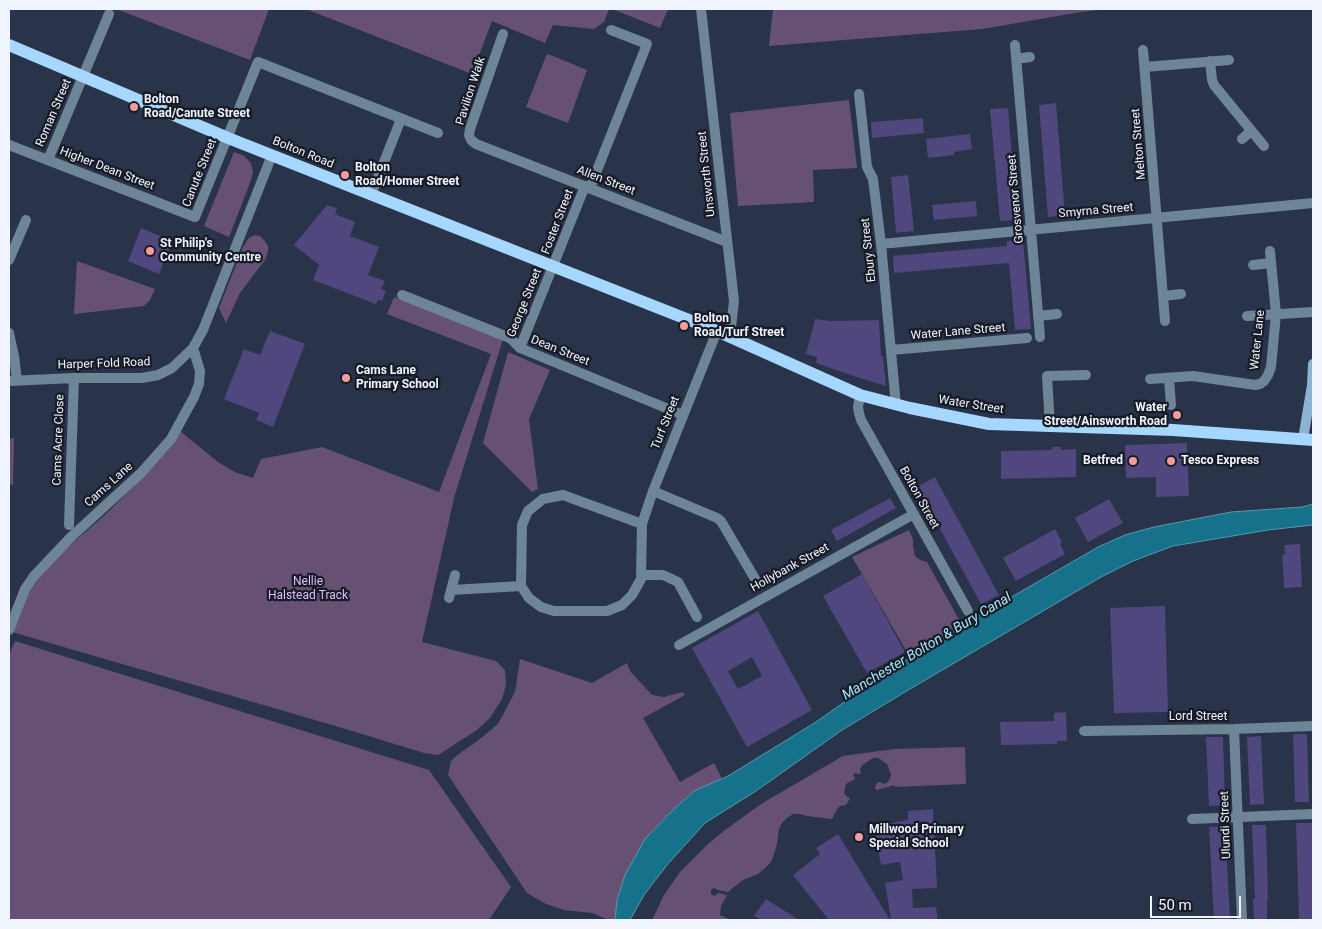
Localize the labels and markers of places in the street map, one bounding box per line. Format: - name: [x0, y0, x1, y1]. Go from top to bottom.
- place label: Bolton Road/Canute Street: [144, 93, 250, 121]
- marker: Bolton Road/Canute Street: [128, 101, 140, 113]
- place label: Bolton Road/Homer Street: [355, 161, 459, 189]
- marker: Bolton Road/Homer Street: [339, 169, 351, 181]
- place label: St Philip's Community Centre: [160, 237, 261, 265]
- marker: St Philip's Community Centre: [144, 245, 156, 257]
- place label: Bolton Road/Turf Street: [694, 312, 784, 340]
- marker: Bolton Road/Turf Street: [678, 320, 690, 332]
- place label: Cams Lane Primary School: [356, 364, 439, 392]
- marker: Cams Lane Primary School: [340, 372, 352, 384]
- place label: Water Street/Ainsworth Road: [1044, 401, 1167, 429]
- marker: Water Street/Ainsworth Road: [1171, 409, 1183, 421]
- place label: Betfred: [1083, 454, 1123, 468]
- place label: Tesco Express: [1181, 454, 1259, 468]
- marker: Betfred: [1127, 455, 1139, 467]
- marker: Tesco Express: [1165, 455, 1177, 467]
- place label: Millwood Primary Special School: [869, 823, 964, 851]
- marker: Millwood Primary Special School: [853, 831, 865, 843]

